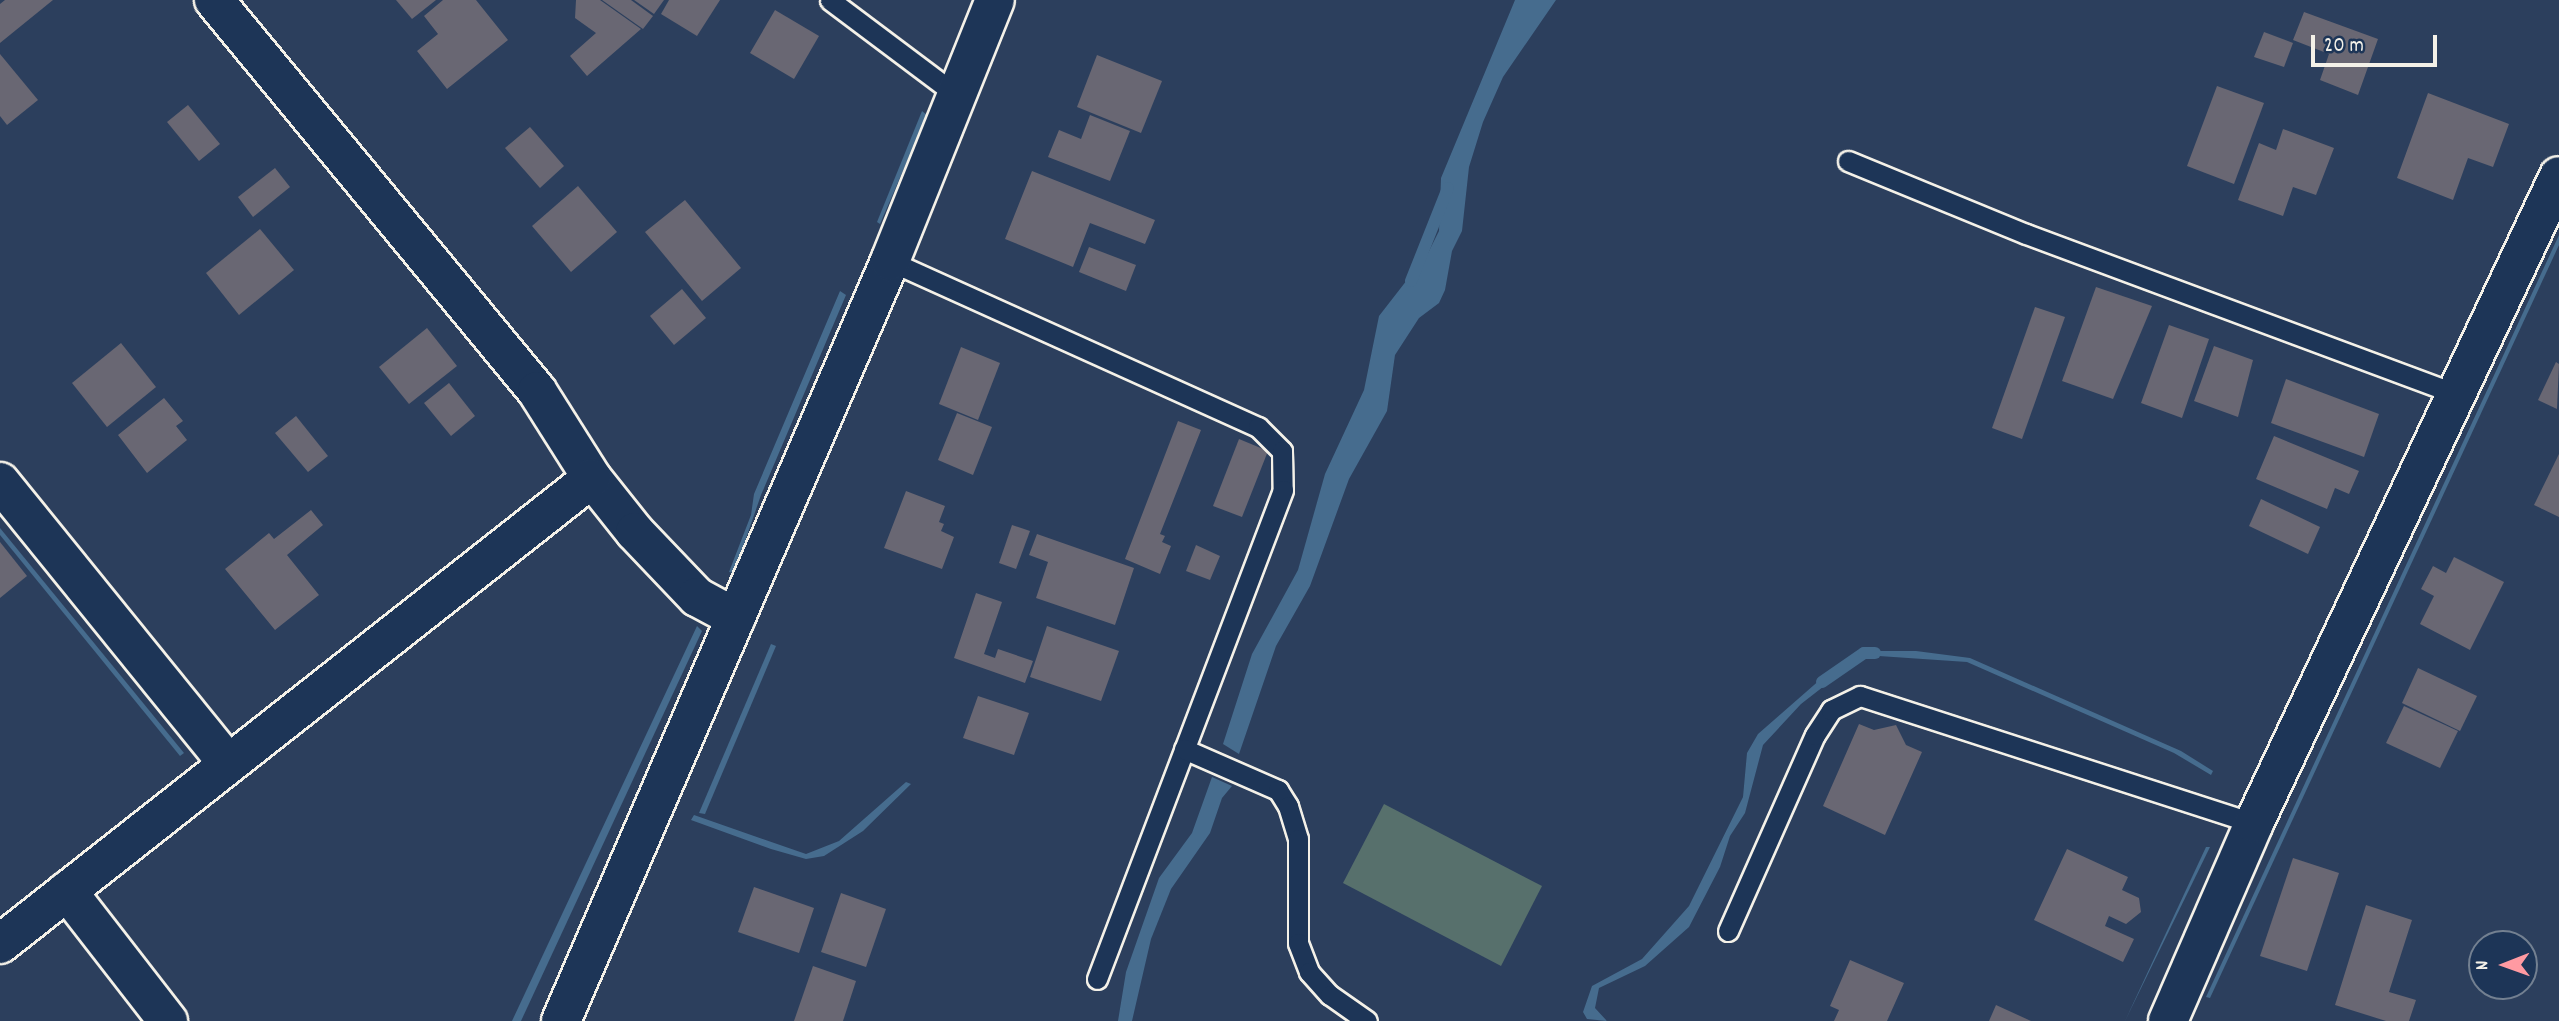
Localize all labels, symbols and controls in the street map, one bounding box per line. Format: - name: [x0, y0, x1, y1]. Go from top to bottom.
- scale bar: [2314, 21, 2440, 65]
- text: 20 m: [2324, 32, 2364, 62]
- north arrow: [2468, 930, 2538, 1000]
- text: N: [2470, 960, 2497, 970]

